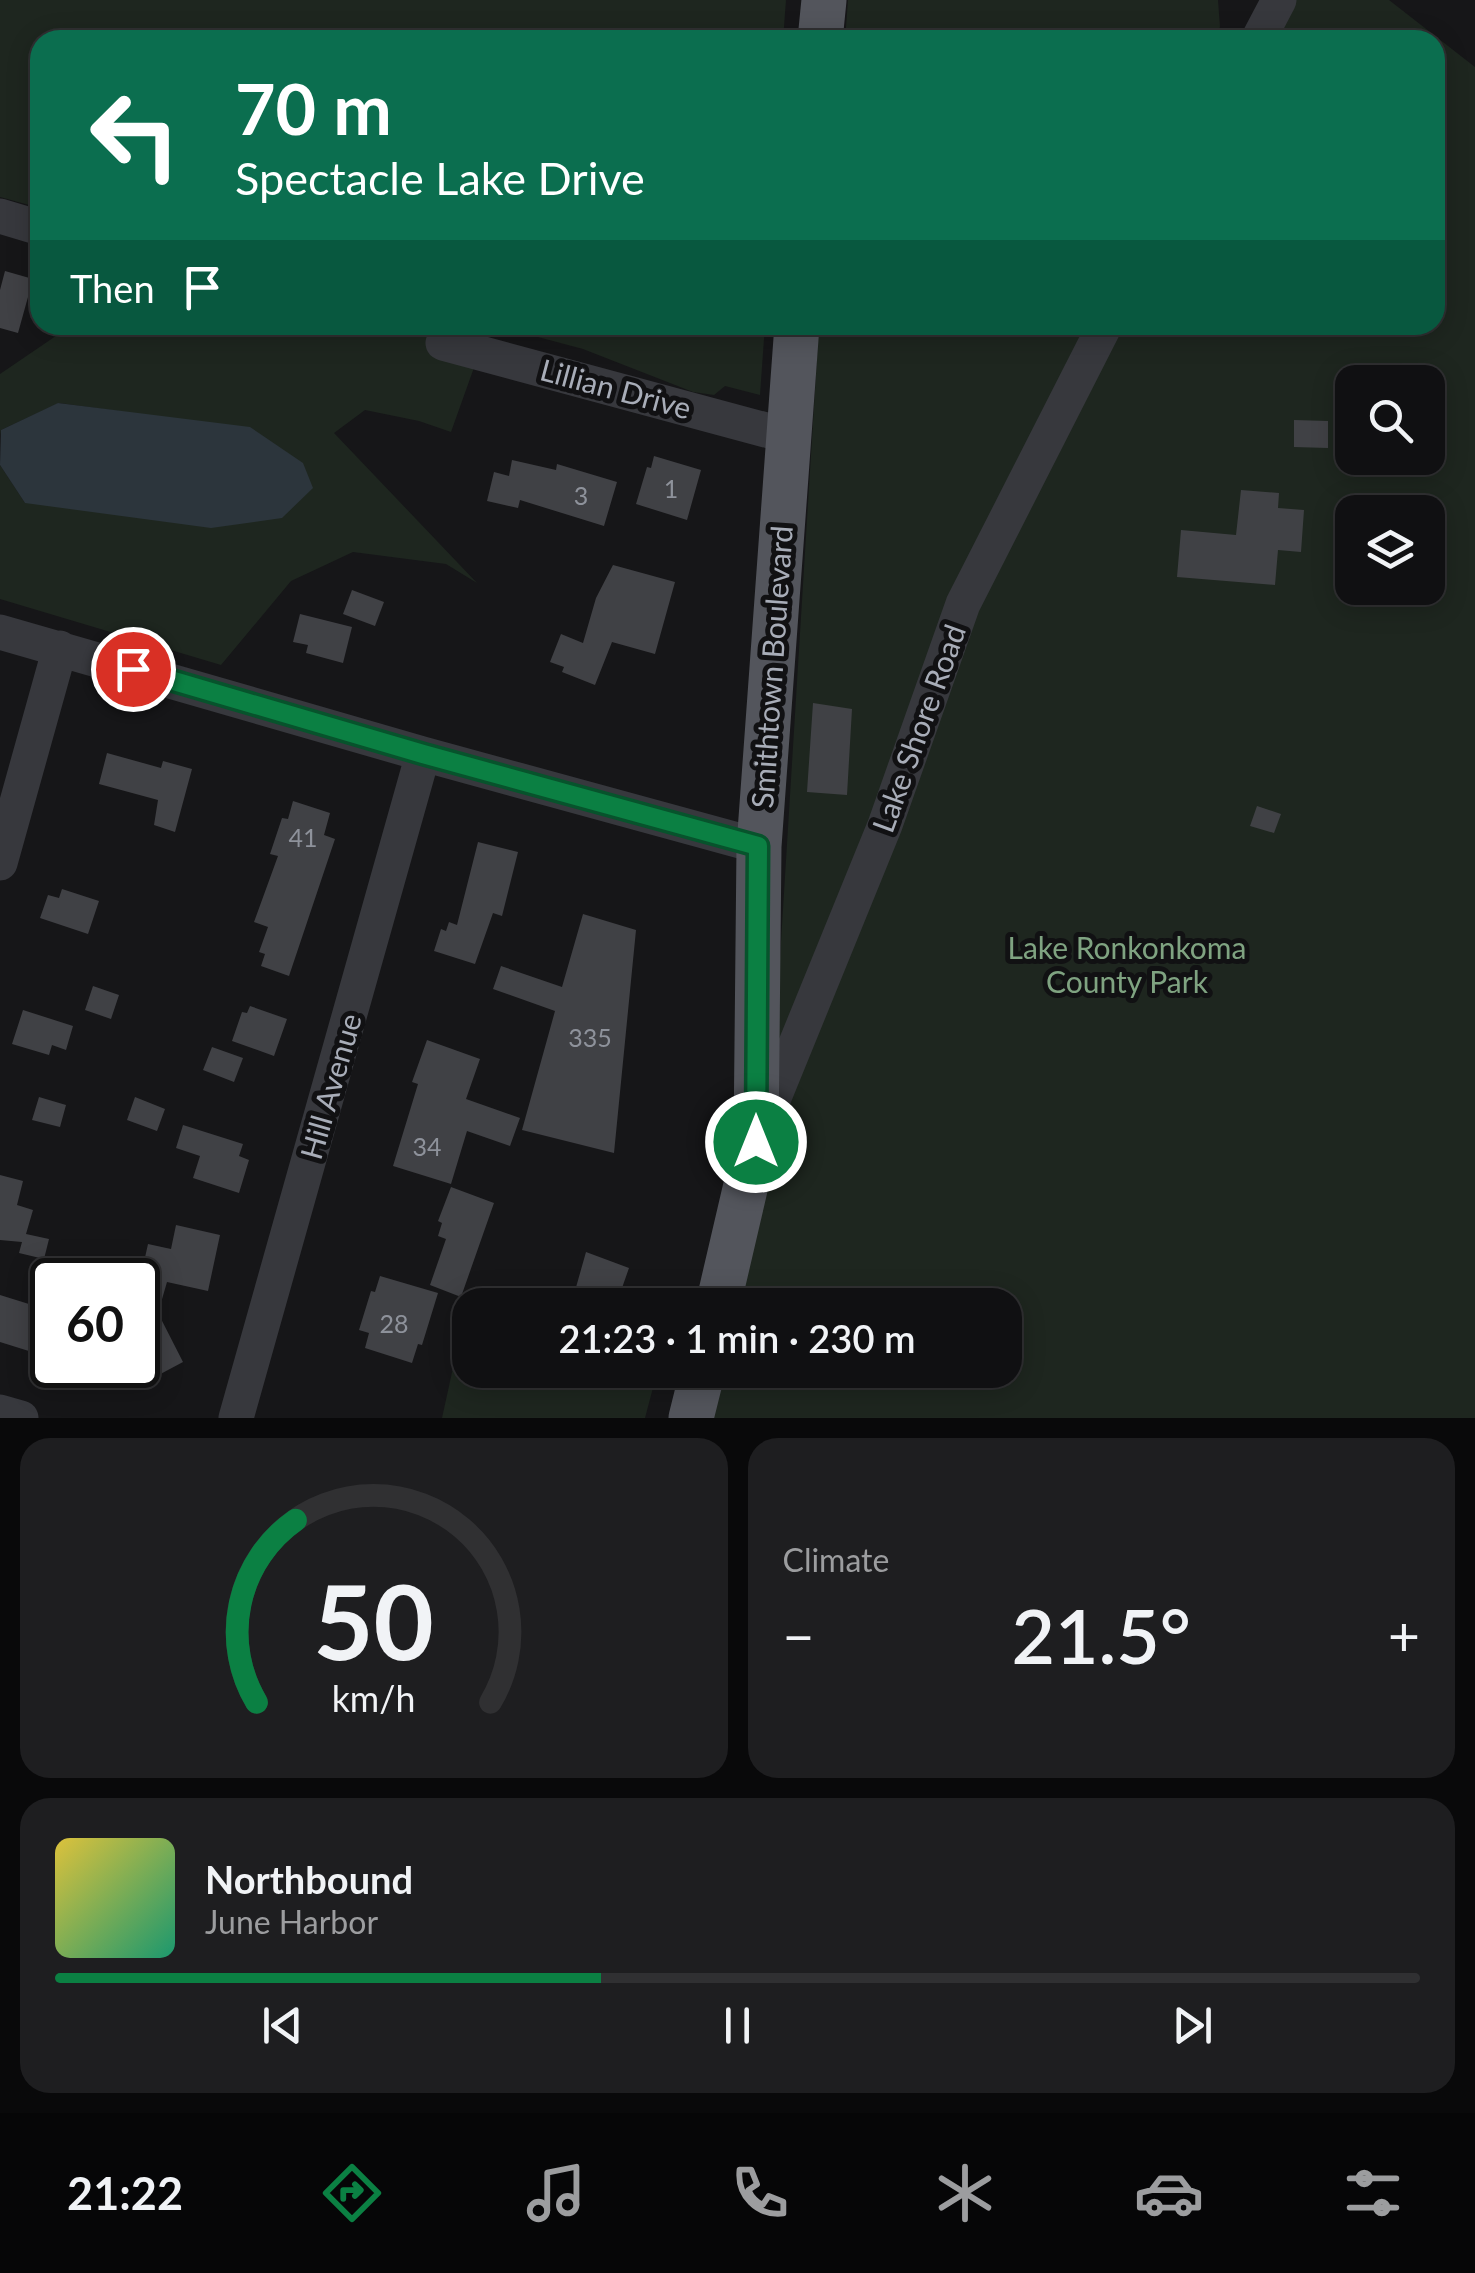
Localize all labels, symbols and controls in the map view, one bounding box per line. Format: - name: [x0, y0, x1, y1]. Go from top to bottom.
- text: 70 m: [235, 66, 392, 150]
- icon: left: [70, 70, 200, 200]
- text: Spectacle Lake Drive: [235, 151, 645, 205]
- icon: arrive: [175, 260, 230, 315]
- text: Then: [70, 265, 155, 311]
- street label: Lillian Drive: [537, 351, 695, 425]
- map controls: [1335, 365, 1445, 605]
- button: search: [1335, 365, 1445, 475]
- house number: 1: [664, 473, 678, 503]
- house number: 3: [574, 480, 588, 510]
- button: layers: [1335, 495, 1445, 605]
- street label: Smithtown Boulevard: [743, 524, 799, 810]
- street label: Lake Shore Road: [864, 619, 972, 837]
- pin: [91, 627, 176, 712]
- icon: arrive: [106, 642, 161, 697]
- house number: 41: [288, 822, 318, 852]
- park label: Lake Ronkonkoma County Park: [1008, 929, 1246, 999]
- street label: Hill Avenue: [292, 1009, 368, 1163]
- house number: 335: [568, 1022, 612, 1052]
- position arrow: [704, 1090, 808, 1194]
- house number: 34: [412, 1131, 442, 1161]
- speed limit sign: 60: [30, 1258, 160, 1388]
- house number: 28: [379, 1308, 409, 1338]
- text: 21:23 · 1 min · 230 m: [559, 1315, 915, 1361]
- text: Climate: [783, 1540, 889, 1579]
- text: 50: [313, 1557, 434, 1682]
- text: 21.5°: [1012, 1590, 1191, 1680]
- text: −: [783, 1602, 814, 1668]
- text: +: [1388, 1602, 1420, 1668]
- text: km/h: [332, 1677, 416, 1720]
- text: Northbound: [205, 1856, 413, 1902]
- text: June Harbor: [205, 1902, 378, 1941]
- icon: previous: [255, 1998, 310, 2053]
- icon: pause: [710, 1998, 765, 2053]
- icon: next: [1165, 1998, 1220, 2053]
- icon: directions: [317, 2158, 387, 2228]
- icon: music: [521, 2158, 591, 2228]
- icon: phone: [725, 2158, 795, 2228]
- icon: climate: [930, 2158, 1000, 2228]
- icon: car: [1134, 2158, 1204, 2228]
- icon: filters: [1338, 2158, 1408, 2228]
- text: 21:22: [67, 2166, 183, 2220]

